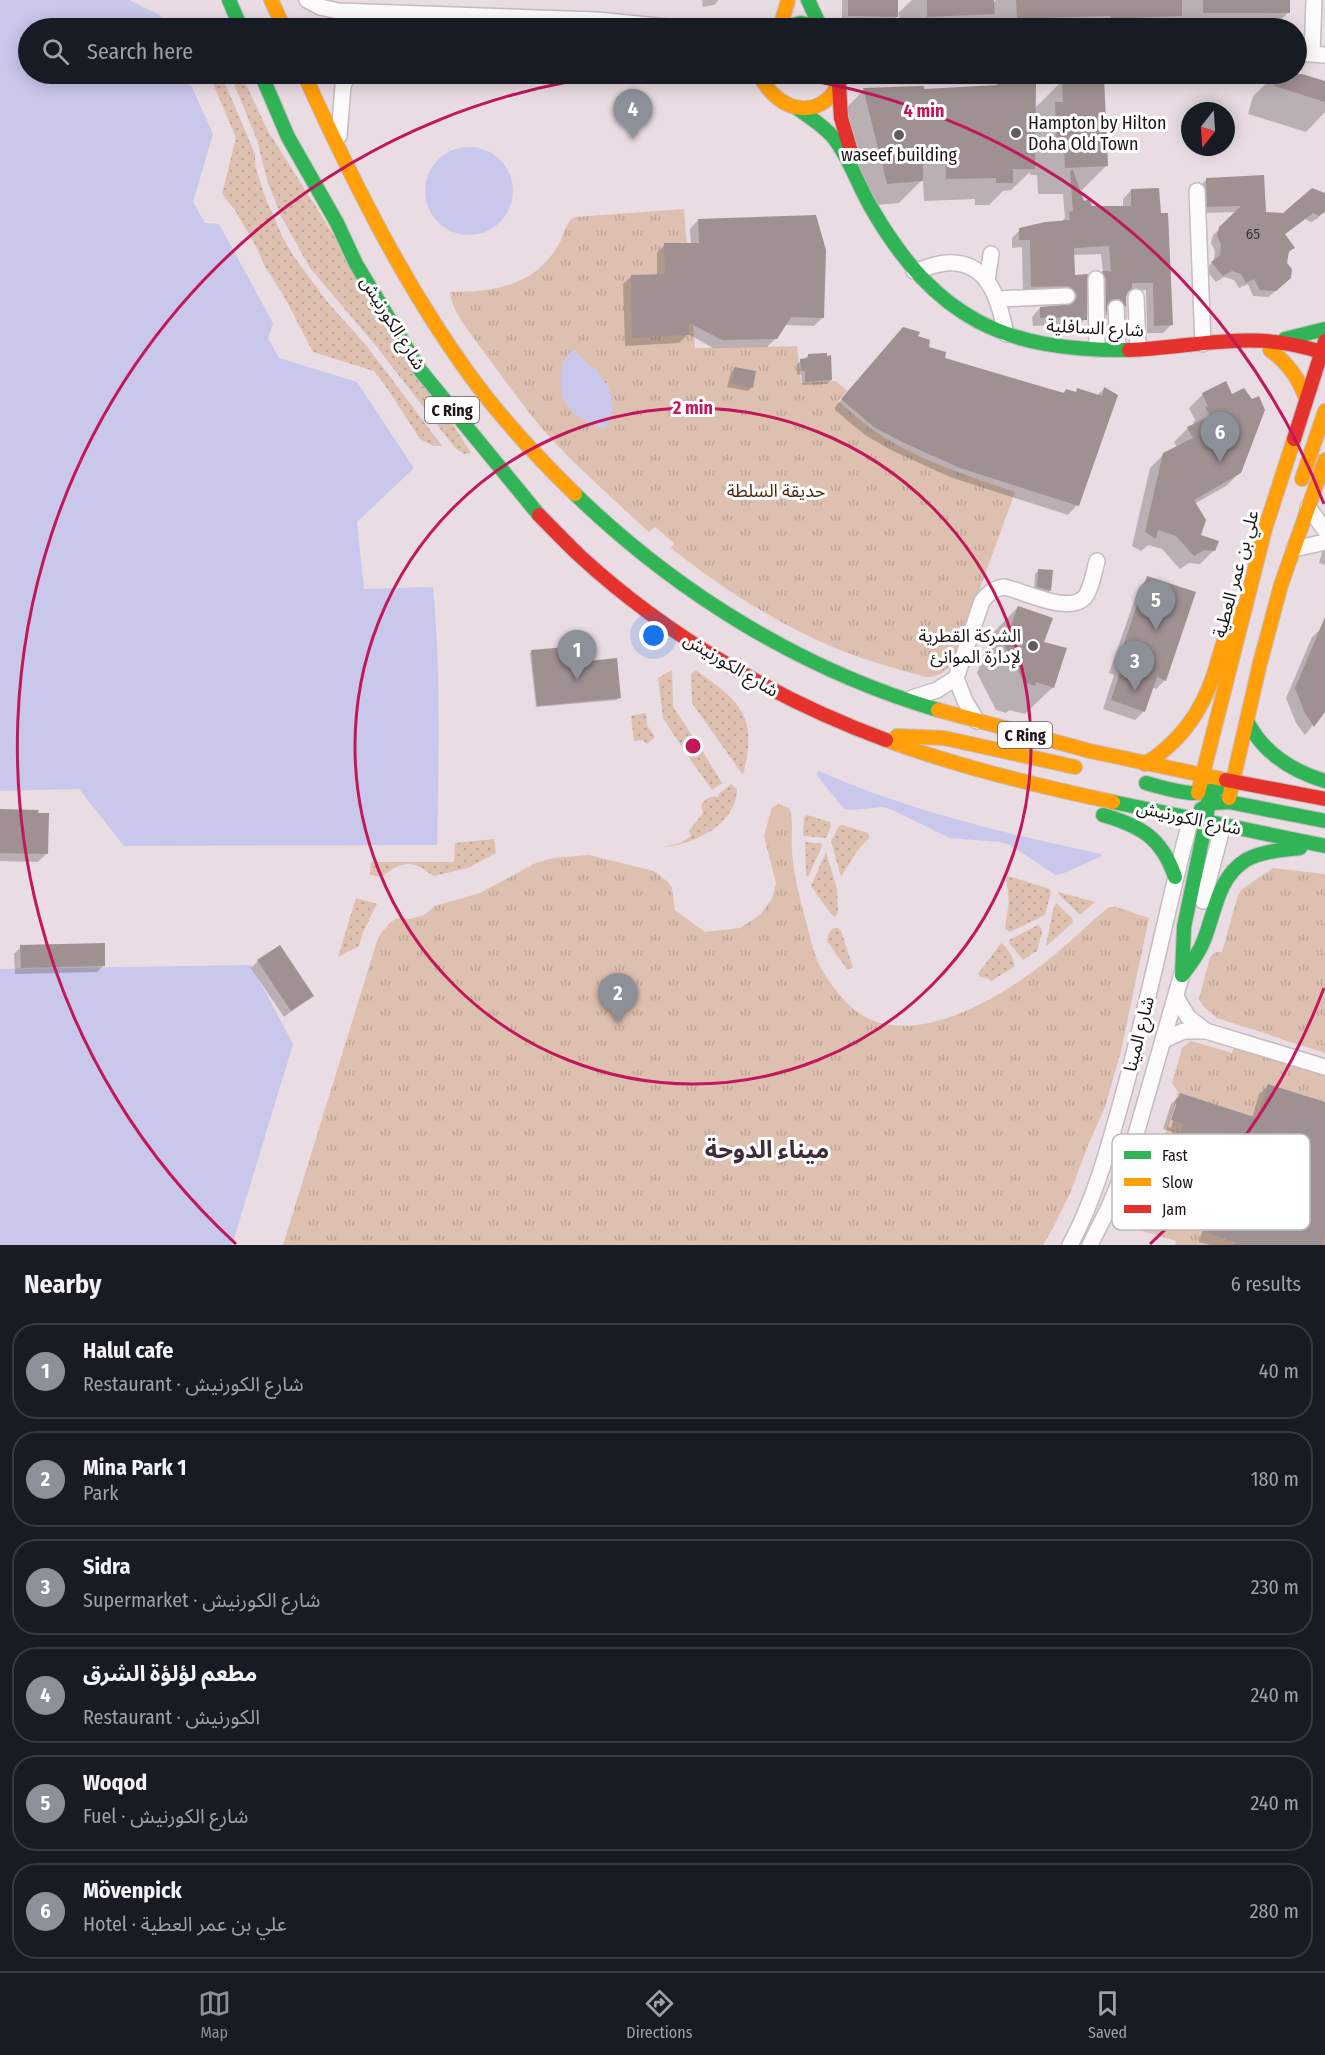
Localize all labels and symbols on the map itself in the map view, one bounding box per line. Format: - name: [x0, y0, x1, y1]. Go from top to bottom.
- pin: 4: [614, 90, 652, 139]
- text: 4 min: [904, 100, 944, 122]
- north arrow: [1181, 102, 1235, 156]
- place label: Hampton by Hilton Doha Old Town: [1028, 112, 1166, 155]
- marker: Hampton by Hilton Doha Old Town: [1009, 126, 1023, 140]
- marker: waseef building: [892, 128, 906, 142]
- place label: waseef building: [841, 144, 957, 166]
- house number: 65: [1246, 225, 1260, 243]
- street label: شارع الكورنيش: [353, 272, 431, 376]
- street label: شارع السافلية: [1045, 314, 1144, 345]
- road number: C Ring: [425, 397, 479, 423]
- text: 2 min: [672, 397, 713, 419]
- pin: 6: [1200, 412, 1240, 462]
- park label: حديقة السلطة: [727, 480, 825, 502]
- street label: علي بن عمر العطية: [1208, 508, 1266, 641]
- pin: 5: [1136, 580, 1176, 630]
- your location: [639, 621, 668, 650]
- place label: الشركة القطرية لإدارة الموانئ: [919, 625, 1021, 669]
- street label: شارع الكورنيش: [678, 628, 782, 704]
- pin: 1: [558, 630, 596, 680]
- marker: الشركة القطرية لإدارة الموانئ: [1026, 639, 1040, 653]
- pin: 3: [1116, 642, 1154, 691]
- road number: C Ring: [998, 722, 1052, 748]
- centre of rings: [683, 736, 703, 756]
- street label: شارع الكورنيش: [1134, 796, 1243, 843]
- pin: 2: [598, 974, 638, 1023]
- street label: شارع المينا: [1119, 994, 1162, 1075]
- legend: [1112, 1134, 1310, 1230]
- district label: ميناء الدوحة: [705, 1136, 829, 1164]
- text: Fast: [1162, 1146, 1189, 1165]
- text: Slow: [1162, 1173, 1193, 1192]
- text: Jam: [1162, 1200, 1187, 1219]

